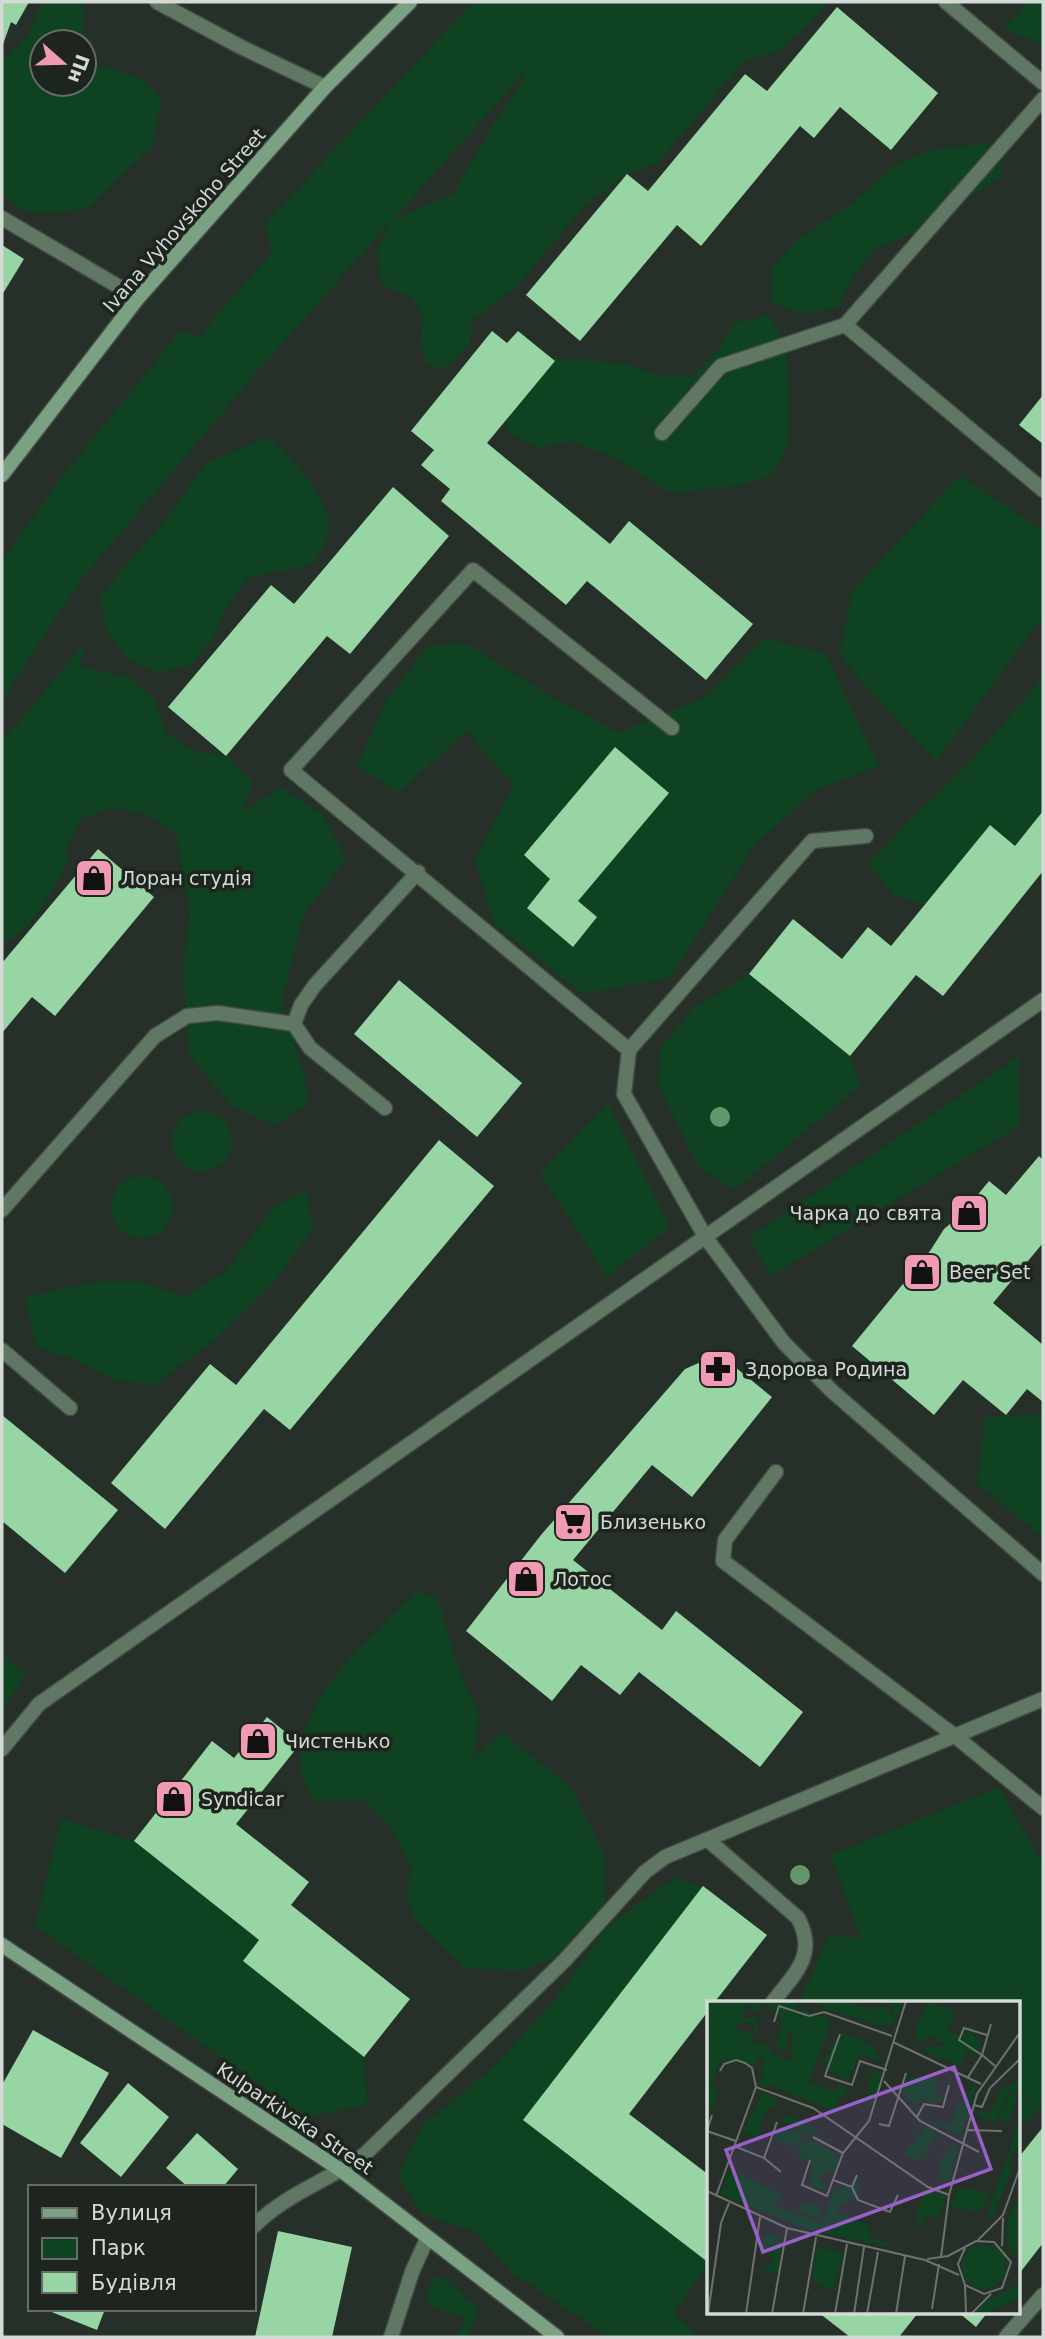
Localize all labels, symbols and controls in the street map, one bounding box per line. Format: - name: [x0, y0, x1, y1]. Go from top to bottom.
- north arrow: [28, 28, 98, 98]
- text: Пн: [64, 51, 94, 86]
- street label: Ivana Vyhovskoho Street: [98, 124, 270, 316]
- shop icon: Лоран студія: [73, 857, 115, 899]
- place label: Лоран студія: [121, 867, 252, 889]
- shop icon: Чарка до свята: [948, 1192, 990, 1234]
- place label: Чарка до свята: [790, 1202, 942, 1224]
- shop icon: Beer Set: [901, 1251, 943, 1293]
- place label: Beer Set: [949, 1261, 1030, 1283]
- pharmacy icon: Здорова Родина: [697, 1348, 739, 1390]
- place label: Здорова Родина: [745, 1358, 907, 1380]
- supermarket icon: Близенько: [552, 1501, 594, 1543]
- place label: Близенько: [600, 1511, 706, 1533]
- shop icon: Лотос: [505, 1558, 547, 1600]
- place label: Лотос: [553, 1568, 612, 1590]
- shop icon: Чистенько: [237, 1720, 279, 1762]
- place label: Чистенько: [285, 1730, 390, 1752]
- shop icon: Syndicar: [153, 1778, 195, 1820]
- place label: Syndicar: [201, 1788, 284, 1810]
- inset map: [707, 2001, 1020, 2314]
- street label: Kulparkivska Street: [213, 2057, 377, 2179]
- legend: [28, 2185, 256, 2311]
- text: Вулиця: [91, 2201, 172, 2225]
- text: Парк: [91, 2236, 146, 2260]
- text: Будівля: [91, 2271, 177, 2295]

